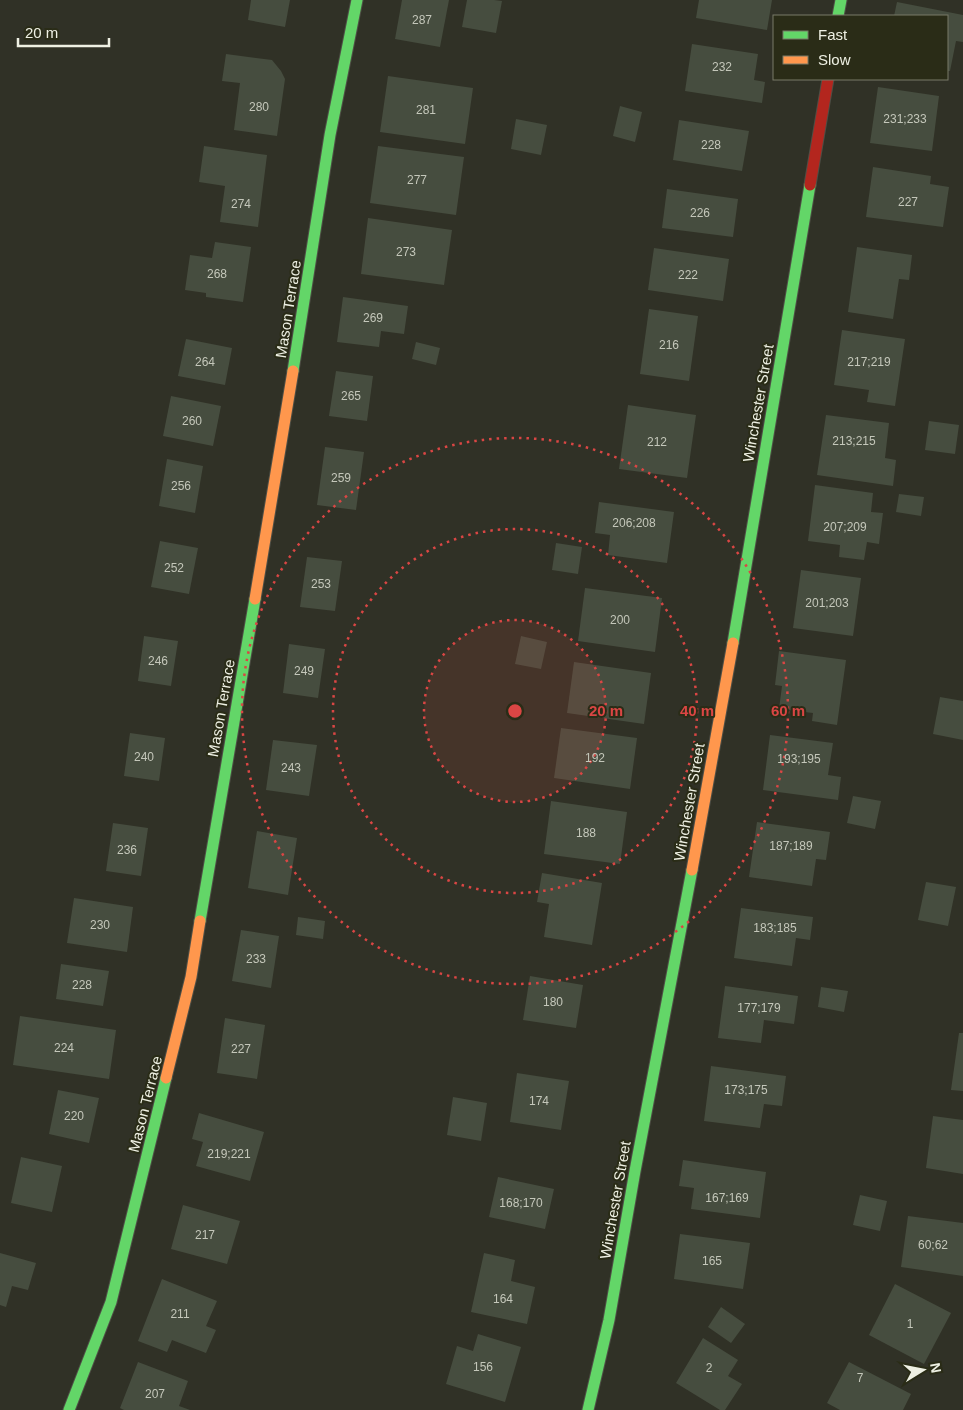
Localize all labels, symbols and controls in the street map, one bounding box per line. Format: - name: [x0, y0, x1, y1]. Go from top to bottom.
- house number: 287: [412, 13, 432, 27]
- scale bar: [18, 15, 109, 47]
- legend: [773, 15, 948, 80]
- text: 20 m: [25, 24, 58, 41]
- text: Fast: [818, 26, 848, 43]
- text: Slow: [818, 51, 851, 68]
- house number: 232: [712, 60, 732, 74]
- house number: 280: [249, 100, 269, 114]
- house number: 281: [416, 103, 436, 117]
- house number: 231;233: [883, 112, 927, 126]
- house number: 228: [701, 138, 721, 152]
- house number: 277: [407, 173, 427, 187]
- house number: 227: [898, 195, 918, 209]
- house number: 274: [231, 197, 251, 211]
- house number: 226: [690, 206, 710, 220]
- house number: 273: [396, 245, 416, 259]
- street label: Mason Terrace: [272, 259, 304, 359]
- house number: 268: [207, 267, 227, 281]
- house number: 222: [678, 268, 698, 282]
- house number: 269: [363, 311, 383, 325]
- house number: 216: [659, 338, 679, 352]
- street label: Winchester Street: [739, 342, 777, 463]
- house number: 264: [195, 355, 215, 369]
- house number: 217;219: [847, 355, 891, 369]
- house number: 265: [341, 389, 361, 403]
- house number: 260: [182, 414, 202, 428]
- house number: 213;215: [832, 434, 876, 448]
- house number: 212: [647, 435, 667, 449]
- house number: 259: [331, 471, 351, 485]
- house number: 256: [171, 479, 191, 493]
- house number: 206;208: [612, 516, 656, 530]
- house number: 207;209: [823, 520, 867, 534]
- house number: 252: [164, 561, 184, 575]
- house number: 253: [311, 577, 331, 591]
- house number: 201;203: [805, 596, 849, 610]
- house number: 200: [610, 613, 630, 627]
- house number: 246: [148, 654, 168, 668]
- street label: Mason Terrace: [204, 658, 238, 758]
- house number: 249: [294, 664, 314, 678]
- centre of rings: [506, 702, 524, 720]
- text: 20 m: [589, 702, 623, 719]
- text: 40 m: [680, 702, 714, 719]
- text: 60 m: [771, 702, 805, 719]
- street label: Winchester Street: [670, 741, 708, 862]
- house number: 240: [134, 750, 154, 764]
- house number: 192: [585, 751, 605, 765]
- house number: 193;195: [777, 752, 821, 766]
- house number: 243: [281, 761, 301, 775]
- house number: 188: [576, 826, 596, 840]
- house number: 187;189: [769, 839, 813, 853]
- house number: 236: [117, 843, 137, 857]
- house number: 230: [90, 918, 110, 932]
- house number: 183;185: [753, 921, 797, 935]
- house number: 233: [246, 952, 266, 966]
- house number: 228: [72, 978, 92, 992]
- house number: 180: [543, 995, 563, 1009]
- house number: 177;179: [737, 1001, 781, 1015]
- house number: 224: [54, 1041, 74, 1055]
- house number: 227: [231, 1042, 251, 1056]
- street label: Mason Terrace: [125, 1054, 165, 1154]
- house number: 173;175: [724, 1083, 768, 1097]
- house number: 174: [529, 1094, 549, 1108]
- house number: 220: [64, 1109, 84, 1123]
- street label: Winchester Street: [596, 1139, 634, 1260]
- house number: 219;221: [207, 1147, 251, 1161]
- house number: 167;169: [705, 1191, 749, 1205]
- house number: 168;170: [499, 1196, 543, 1210]
- house number: 217: [195, 1228, 215, 1242]
- house number: 60;62: [918, 1238, 948, 1252]
- house number: 165: [702, 1254, 722, 1268]
- house number: 164: [493, 1292, 513, 1306]
- house number: 211: [170, 1307, 190, 1321]
- house number: 1: [907, 1317, 914, 1331]
- north arrow: [898, 1345, 948, 1395]
- house number: 156: [473, 1360, 493, 1374]
- house number: 2: [706, 1361, 713, 1375]
- text: N: [927, 1361, 945, 1374]
- house number: 7: [857, 1371, 864, 1385]
- house number: 207: [145, 1387, 165, 1401]

